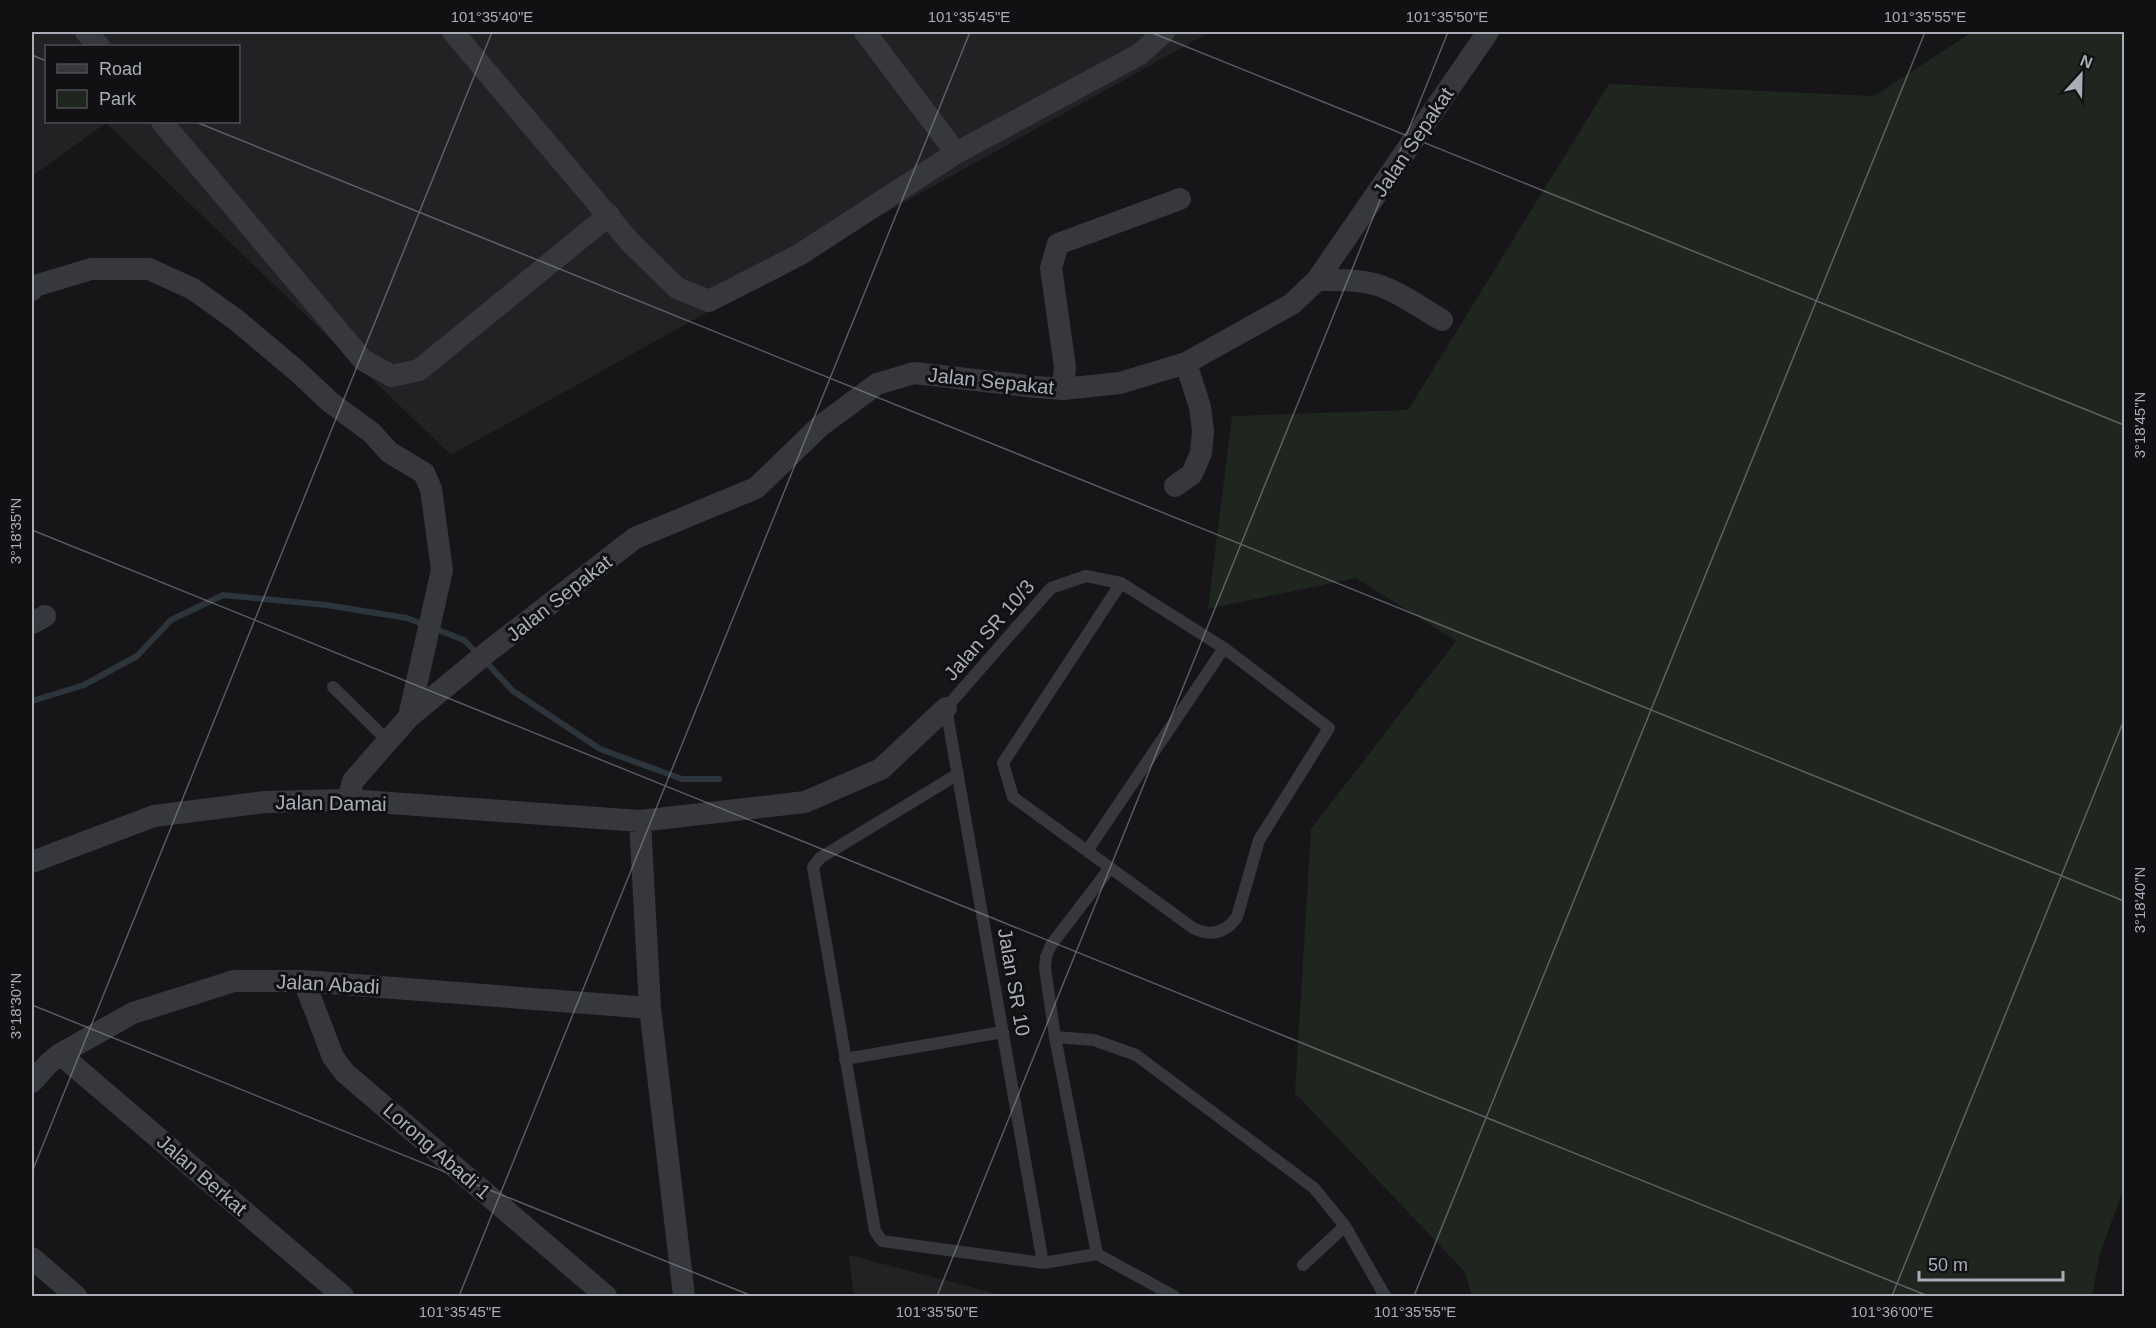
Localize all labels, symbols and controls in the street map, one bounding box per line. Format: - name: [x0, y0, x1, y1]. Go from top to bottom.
- text: 101°35'40"E: [451, 8, 533, 25]
- text: 101°35'45"E: [928, 8, 1010, 25]
- text: 101°35'50"E: [1406, 8, 1488, 25]
- text: 101°35'55"E: [1884, 8, 1966, 25]
- legend: [45, 45, 240, 123]
- north arrow: [2051, 45, 2111, 105]
- text: N: [2078, 52, 2095, 72]
- text: Road: [99, 59, 142, 79]
- street label: Jalan Sepakat: [1368, 83, 1458, 201]
- text: Park: [99, 89, 137, 109]
- street label: Jalan Sepakat: [927, 363, 1056, 399]
- text: 3°18'45"N: [2131, 392, 2148, 458]
- text: 3°18'35"N: [7, 498, 24, 564]
- street label: Jalan Sepakat: [502, 550, 616, 646]
- street label: Jalan SR 10/3: [939, 575, 1039, 685]
- street label: Jalan Damai: [275, 791, 387, 815]
- text: 3°18'40"N: [2131, 867, 2148, 933]
- street label: Jalan SR 10: [994, 926, 1034, 1038]
- street label: Jalan Abadi: [276, 970, 380, 998]
- text: 3°18'30"N: [7, 973, 24, 1039]
- street label: Lorong Abadi 1: [379, 1099, 495, 1203]
- street label: Jalan Berkat: [153, 1130, 252, 1220]
- scale bar: [1919, 1244, 2063, 1282]
- text: 50 m: [1928, 1255, 1968, 1275]
- text: 101°35'45"E: [419, 1303, 501, 1320]
- text: 101°35'50"E: [896, 1303, 978, 1320]
- text: 101°35'55"E: [1374, 1303, 1456, 1320]
- text: 101°36'00"E: [1851, 1303, 1933, 1320]

